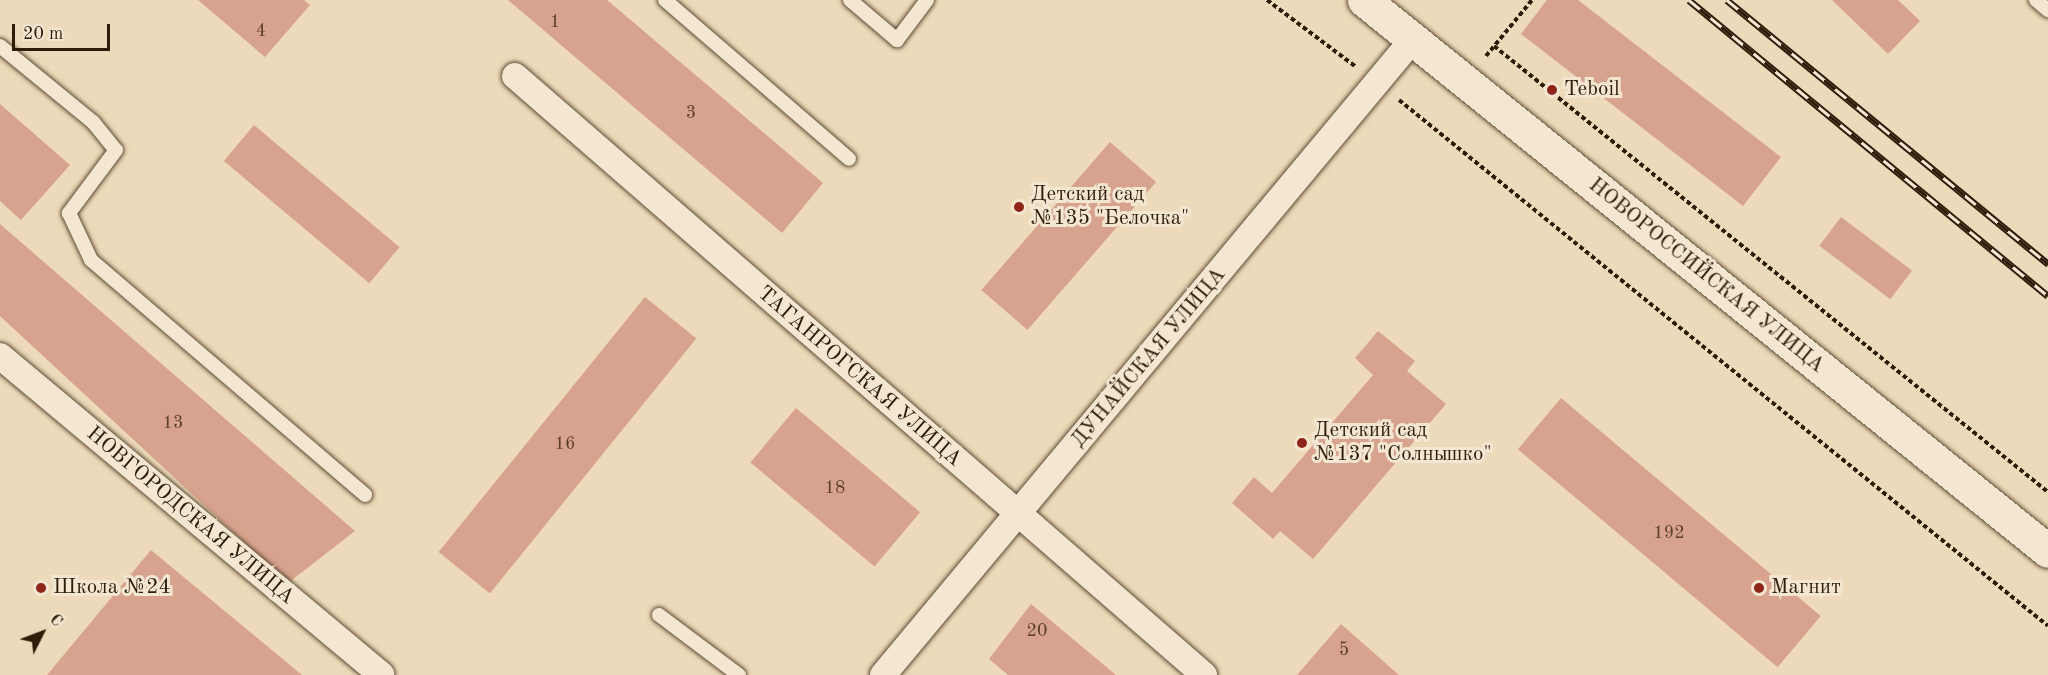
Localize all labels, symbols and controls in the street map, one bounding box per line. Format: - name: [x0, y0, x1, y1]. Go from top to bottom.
- house number: 1: [550, 11, 560, 33]
- scale bar: [15, 12, 112, 50]
- house number: 4: [256, 20, 266, 42]
- text: 20 m: [23, 25, 63, 43]
- place label: Teboil: [1564, 77, 1620, 103]
- marker: Teboil: [1545, 83, 1559, 97]
- house number: 3: [686, 102, 696, 124]
- street label: НОВОРОССИЙСКАЯ УЛИЦА: [1583, 173, 1829, 379]
- place label: Детский сад №135 "Белочка": [1031, 182, 1189, 232]
- marker: Детский сад №135 "Белочка": [1012, 200, 1026, 214]
- street label: ДУНАЙСКАЯ УЛИЦА: [1066, 263, 1232, 453]
- street label: ТАГАНРОГСКАЯ УЛИЦА: [752, 281, 966, 473]
- house number: 13: [163, 412, 183, 434]
- place label: Детский сад №137 "Солнышко": [1314, 418, 1492, 468]
- street label: НОВГОРОДСКАЯ УЛИЦА: [81, 422, 299, 610]
- house number: 16: [555, 433, 575, 455]
- marker: Детский сад №137 "Солнышко": [1295, 436, 1309, 450]
- house number: 18: [825, 477, 845, 499]
- house number: 192: [1653, 522, 1685, 544]
- place label: Школа №24: [53, 575, 171, 601]
- place label: Магнит: [1771, 575, 1841, 601]
- marker: Школа №24: [34, 581, 48, 595]
- marker: Магнит: [1752, 581, 1766, 595]
- north arrow: [12, 603, 72, 663]
- text: С: [46, 612, 65, 630]
- house number: 20: [1027, 620, 1047, 642]
- house number: 5: [1339, 639, 1349, 661]

